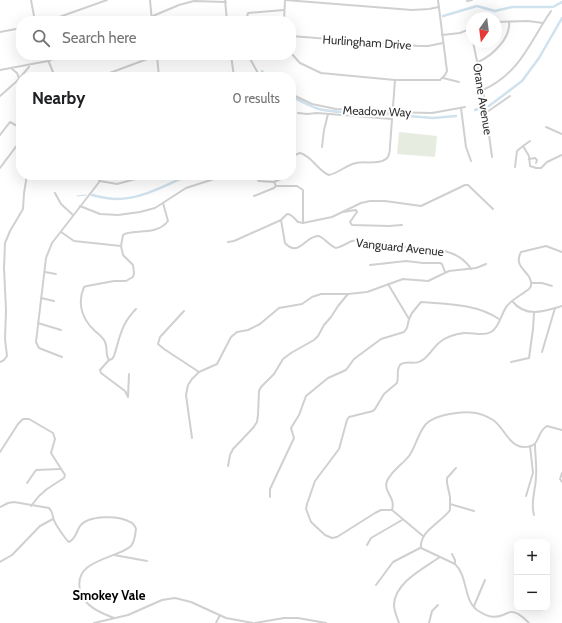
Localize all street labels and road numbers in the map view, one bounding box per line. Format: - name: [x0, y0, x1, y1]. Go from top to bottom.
- street label: Hurlingham Drive: [322, 31, 412, 53]
- street label: Orane Avenue: [470, 62, 496, 136]
- street label: Meadow Way: [342, 102, 412, 120]
- street label: Vanguard Avenue: [355, 235, 445, 259]

